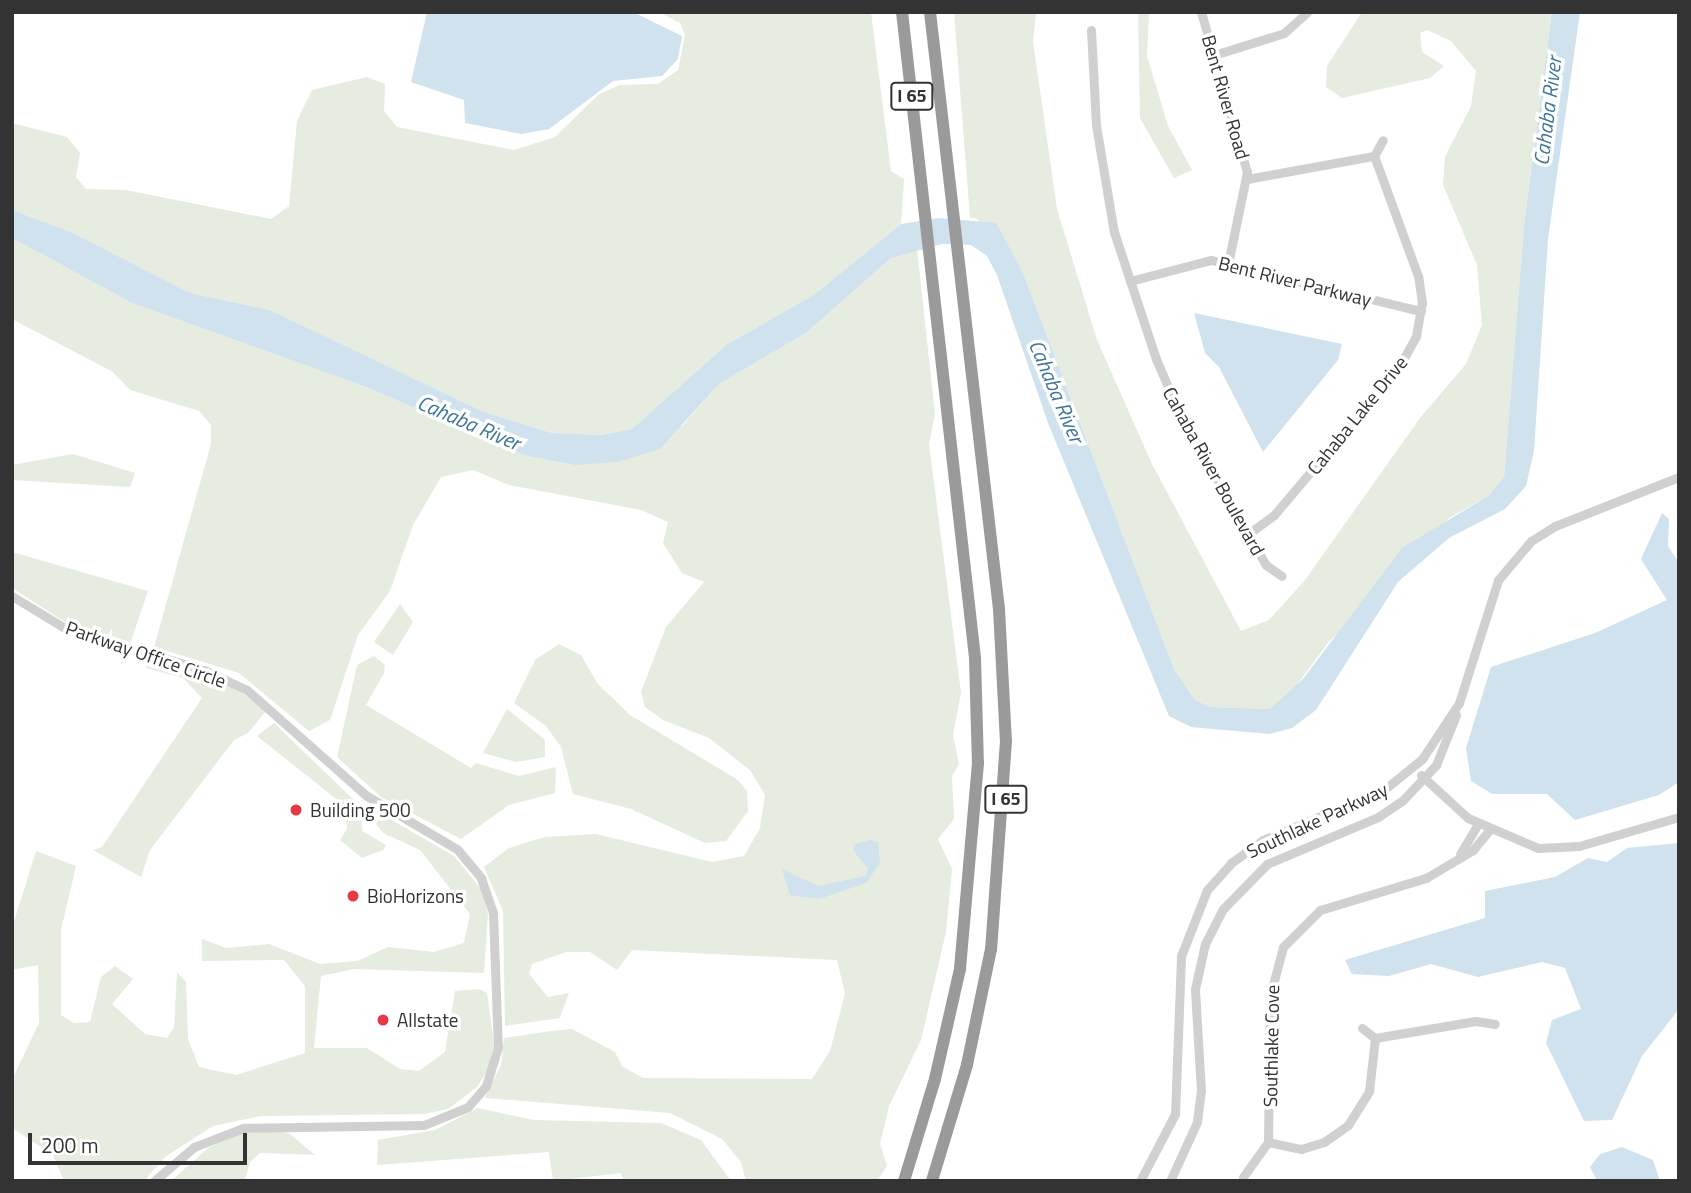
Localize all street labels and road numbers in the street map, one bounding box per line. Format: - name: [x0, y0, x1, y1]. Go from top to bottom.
- street label: Bent River Road: [1197, 32, 1255, 162]
- road number: I 65: [889, 82, 935, 110]
- street label: Bent River Parkway: [1216, 251, 1374, 311]
- street label: Cahaba Lake Drive: [1302, 351, 1412, 479]
- street label: Cahaba River Boulevard: [1158, 383, 1270, 559]
- street label: Parkway Office Circle: [63, 616, 229, 692]
- street label: Southlake Parkway: [1243, 777, 1391, 863]
- road number: I 65: [983, 784, 1029, 814]
- street label: Southlake Cove: [1259, 985, 1283, 1107]

